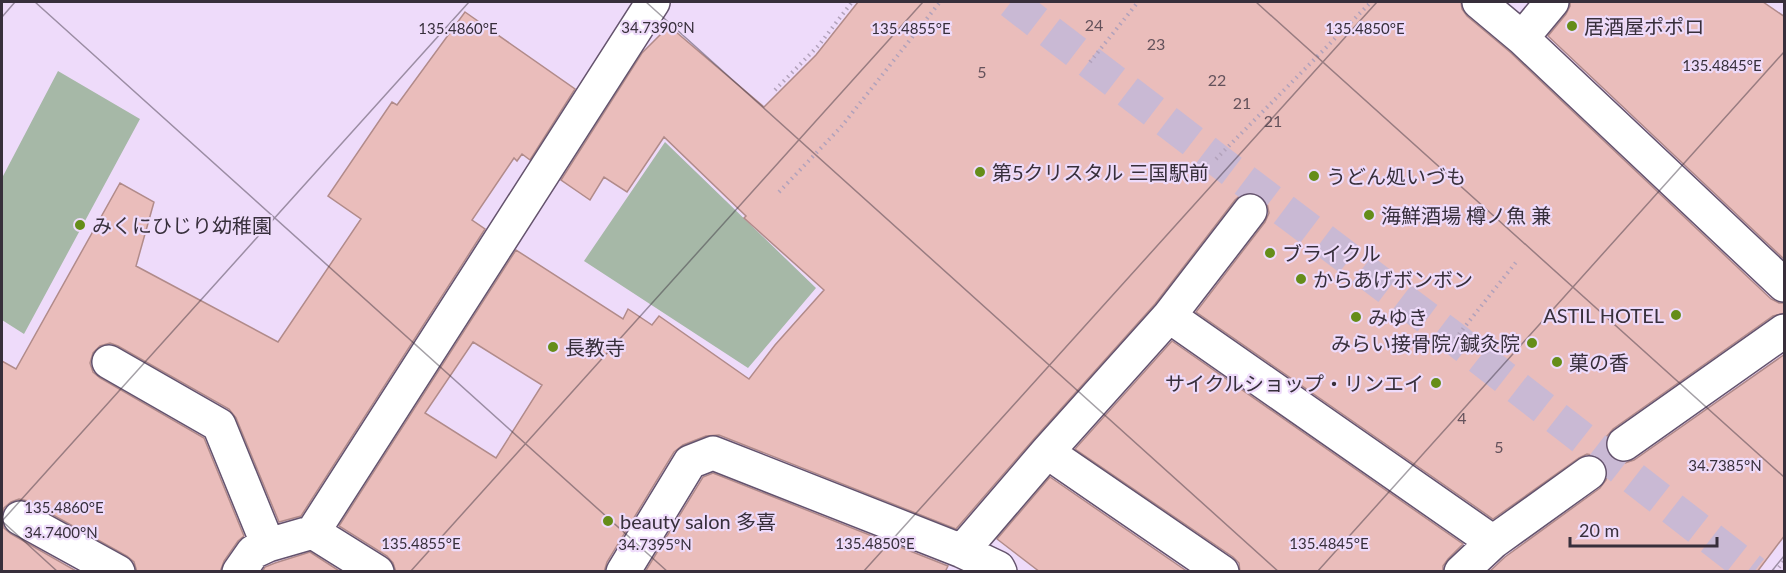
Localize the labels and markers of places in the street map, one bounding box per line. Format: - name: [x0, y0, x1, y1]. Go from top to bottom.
- place label: 居酒屋ポポロ: [1584, 14, 1704, 38]
- marker: 居酒屋ポポロ: [1565, 19, 1579, 33]
- place label: 第5クリスタル 三国駅前: [992, 160, 1209, 184]
- place label: うどん処いづも: [1326, 164, 1466, 188]
- marker: 第5クリスタル 三国駅前: [973, 165, 987, 179]
- marker: うどん処いづも: [1307, 169, 1321, 183]
- place label: 海鮮酒場 樽ノ魚 兼: [1381, 203, 1551, 227]
- marker: 海鮮酒場 樽ノ魚 兼: [1362, 208, 1376, 222]
- place label: みくにひじり幼稚園: [92, 213, 272, 237]
- marker: みくにひじり幼稚園: [73, 218, 87, 232]
- place label: ブライクル: [1282, 241, 1381, 265]
- marker: ブライクル: [1263, 246, 1277, 260]
- place label: からあげボンボン: [1313, 267, 1473, 291]
- marker: からあげボンボン: [1294, 272, 1308, 286]
- place label: ASTIL HOTEL: [1543, 303, 1664, 327]
- place label: みゆき: [1368, 305, 1428, 329]
- marker: ASTIL HOTEL: [1669, 308, 1683, 322]
- marker: みゆき: [1349, 310, 1363, 324]
- place label: みらい接骨院/鍼灸院: [1331, 331, 1520, 355]
- place label: 長教寺: [565, 335, 625, 359]
- marker: みらい接骨院/鍼灸院: [1525, 336, 1539, 350]
- marker: 長教寺: [546, 340, 560, 354]
- place label: 菓の香: [1569, 350, 1629, 374]
- marker: 菓の香: [1550, 355, 1564, 369]
- place label: サイクルショップ・リンエイ: [1165, 371, 1424, 395]
- marker: サイクルショップ・リンエイ: [1429, 376, 1443, 390]
- place label: beauty salon 多喜: [620, 509, 776, 533]
- marker: beauty salon 多喜: [601, 514, 615, 528]

